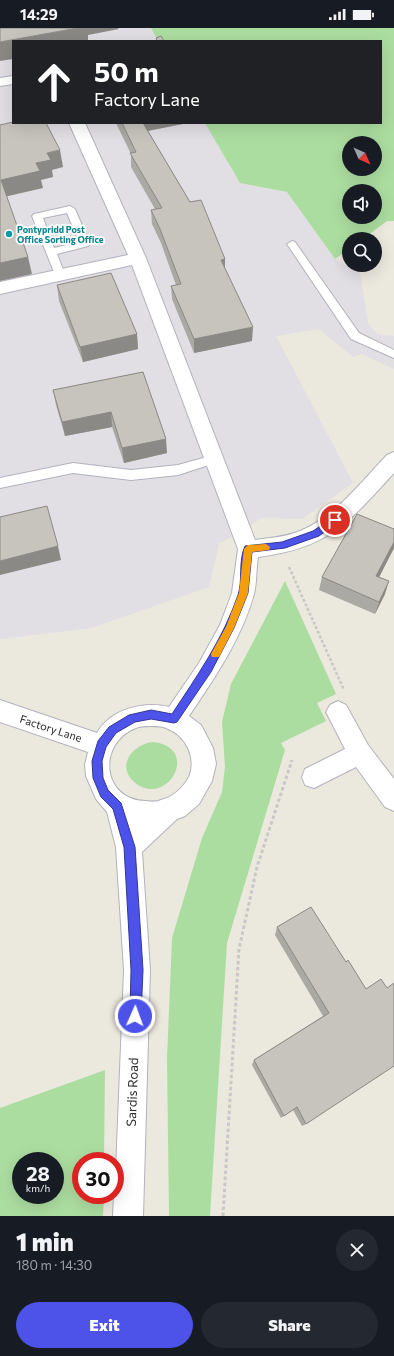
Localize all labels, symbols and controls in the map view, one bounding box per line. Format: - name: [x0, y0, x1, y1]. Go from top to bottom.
- text: 14:29: [20, 5, 58, 23]
- text: 50 m: [94, 54, 159, 88]
- icon: ahead: [28, 56, 80, 108]
- text: Factory Lane: [94, 88, 200, 110]
- north arrow: [342, 136, 382, 176]
- map controls: [342, 136, 382, 272]
- button: sound: [342, 184, 382, 224]
- place label: Pontypridd Post Office Sorting Office: [17, 224, 104, 245]
- marker: Pontypridd Post Office Sorting Office: [4, 229, 14, 239]
- button: search: [342, 232, 382, 272]
- pin: [318, 503, 352, 537]
- icon: arrive: [324, 509, 346, 531]
- street label: Factory Lane: [18, 712, 84, 744]
- position arrow: [114, 995, 156, 1037]
- street label: Sardis Road: [123, 1057, 141, 1127]
- speed limit sign: 30: [72, 1152, 124, 1204]
- text: 28: [26, 1161, 50, 1185]
- text: km/h: [26, 1182, 50, 1194]
- text: 1 min: [16, 1227, 74, 1256]
- button: close: [336, 1229, 378, 1271]
- text: 180 m · 14:30: [16, 1257, 92, 1273]
- button: Exit: [16, 1302, 193, 1348]
- button: Share: [201, 1302, 378, 1348]

